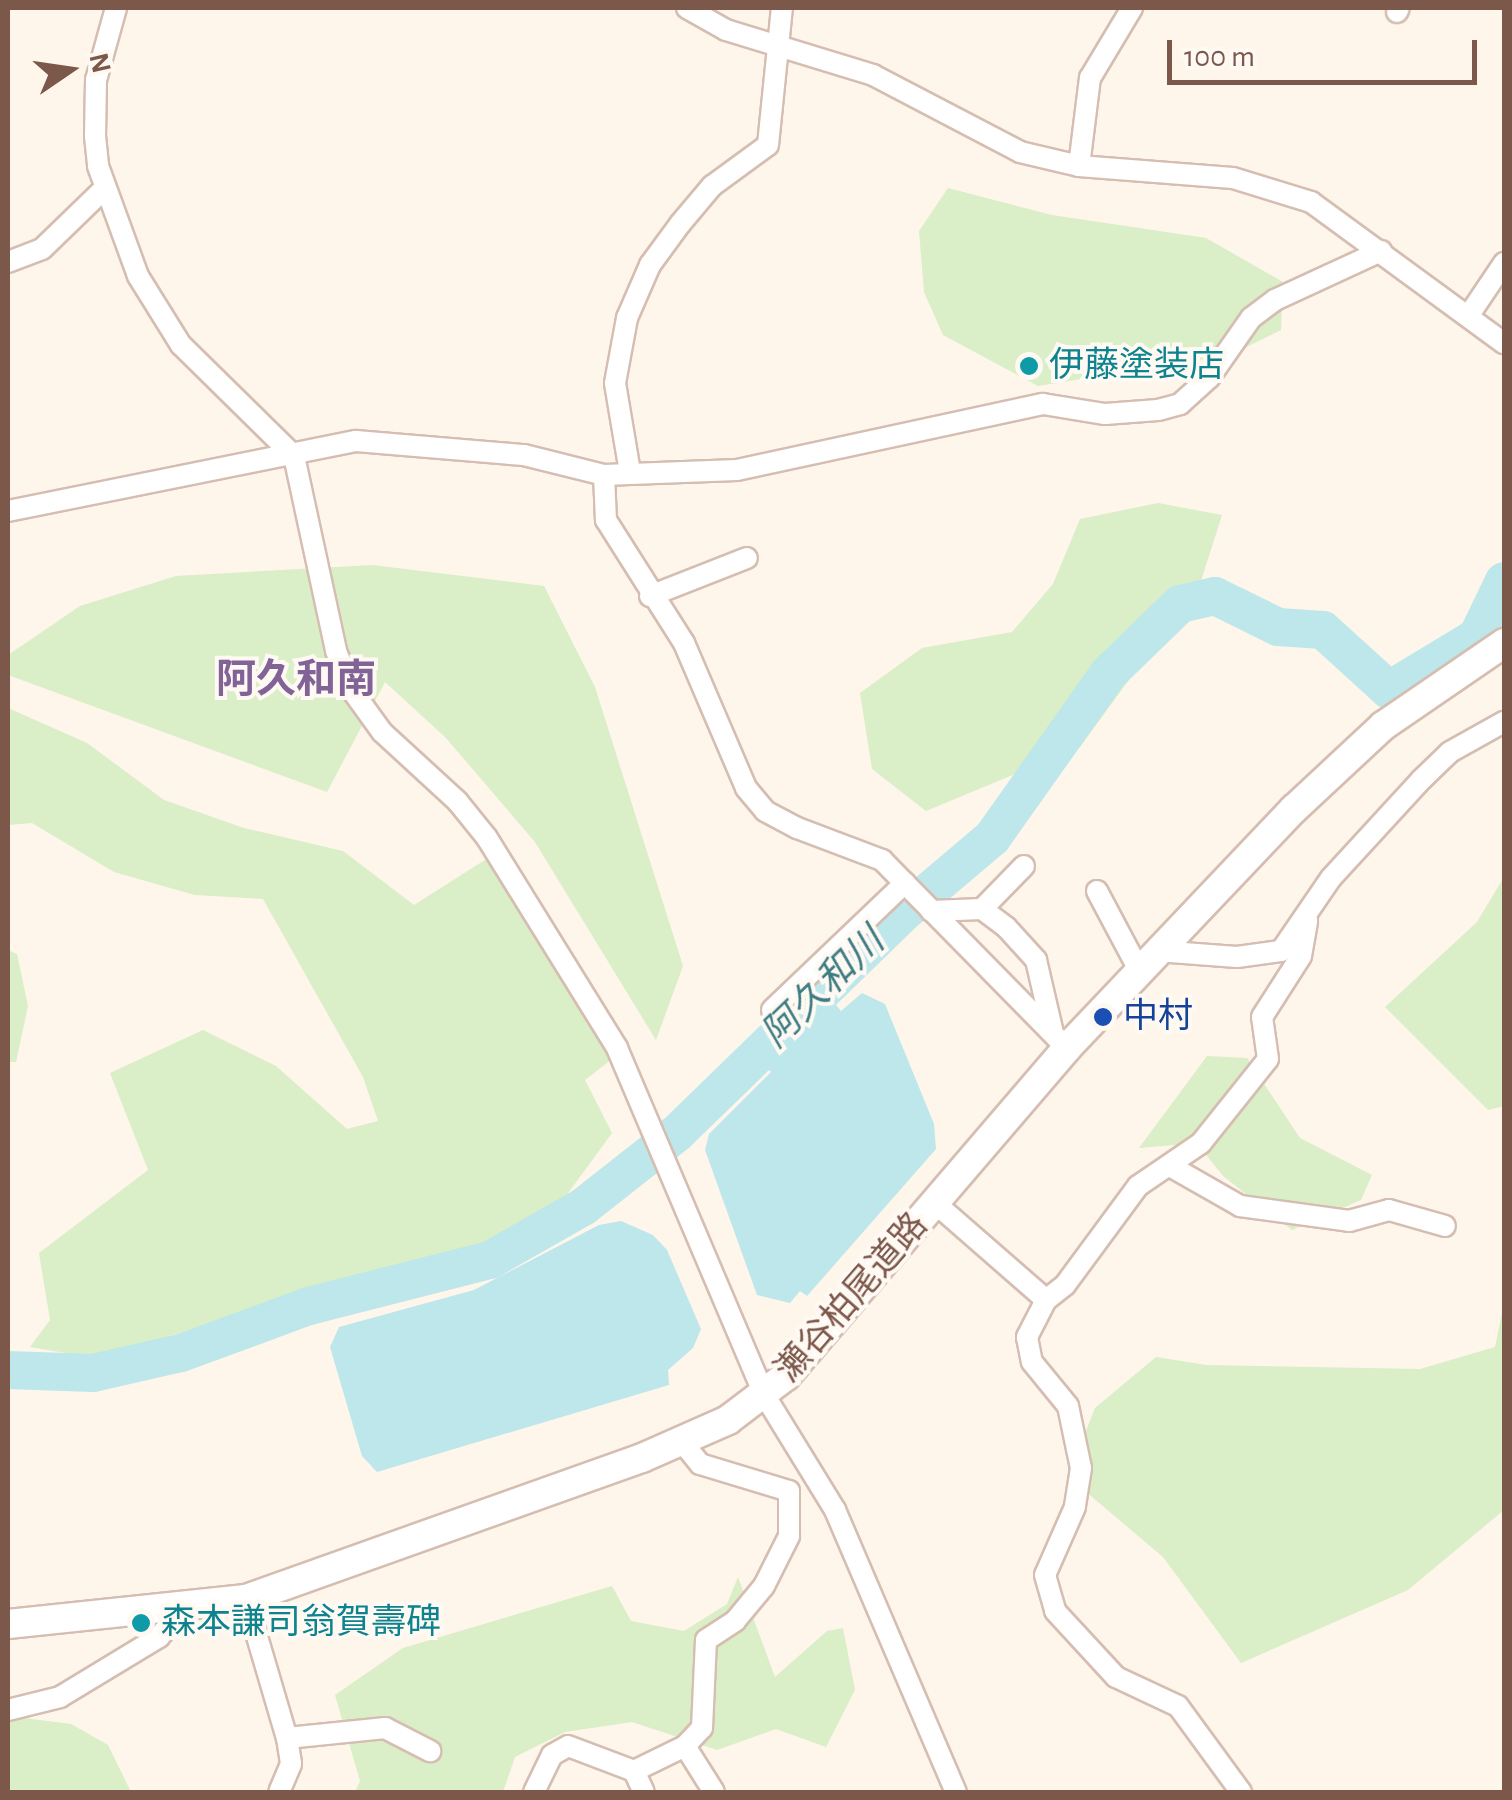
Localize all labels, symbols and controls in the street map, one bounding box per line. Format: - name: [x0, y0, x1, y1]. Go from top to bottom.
- north arrow: [20, 20, 120, 120]
- scale bar: [1172, 20, 1482, 82]
- text: 100 m: [1184, 42, 1255, 72]
- text: N: [83, 51, 115, 76]
- place label: 伊藤塗装店: [1049, 345, 1224, 387]
- marker: 伊藤塗装店: [1018, 355, 1040, 377]
- district label: 阿久和南: [216, 656, 376, 704]
- water label: 阿久和川: [753, 920, 895, 1058]
- place label: 中村: [1123, 996, 1193, 1038]
- marker: 中村: [1092, 1006, 1114, 1028]
- street label: 瀬谷柏尾道路: [767, 1205, 937, 1391]
- place label: 森本謙司翁賀壽碑: [161, 1602, 441, 1644]
- marker: 森本謙司翁賀壽碑: [130, 1612, 152, 1634]

